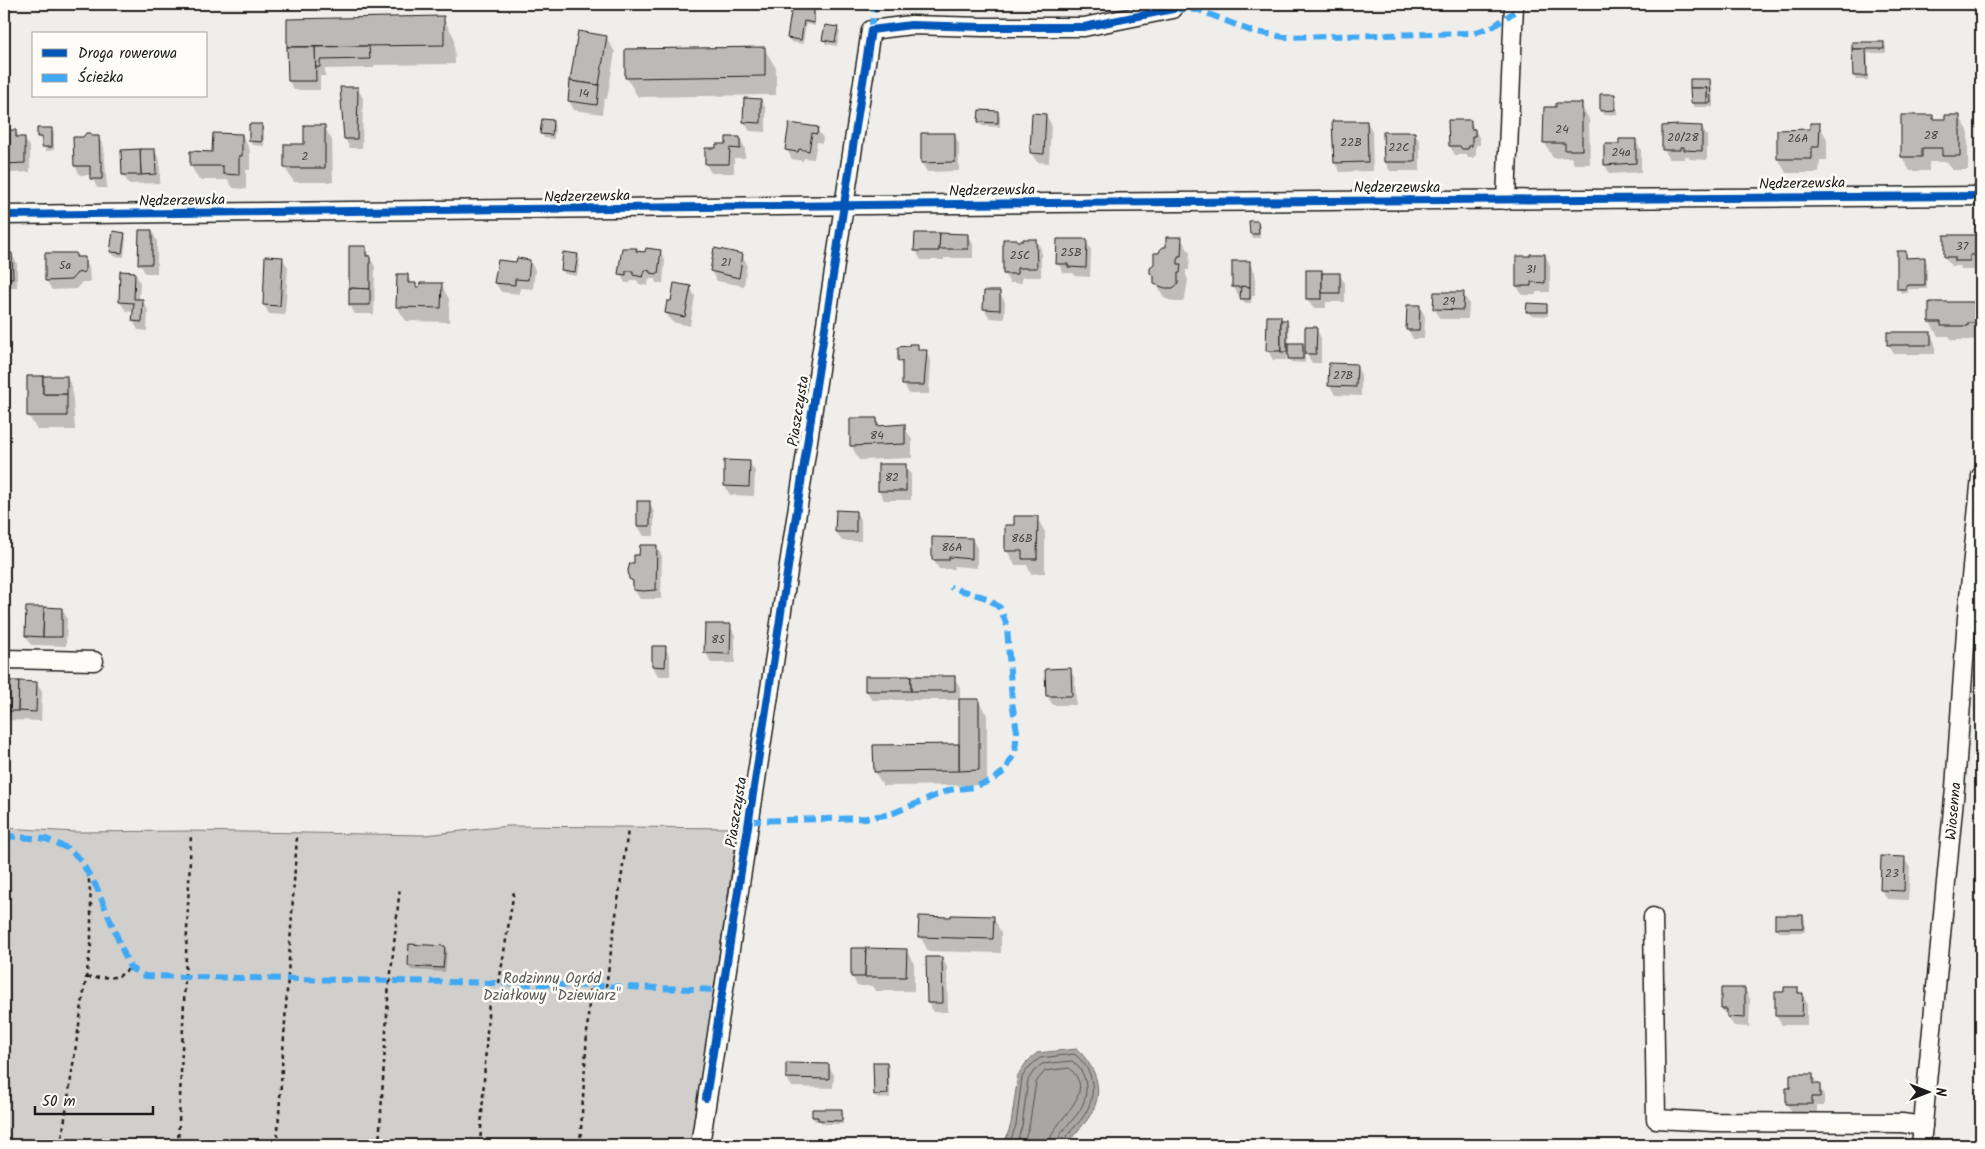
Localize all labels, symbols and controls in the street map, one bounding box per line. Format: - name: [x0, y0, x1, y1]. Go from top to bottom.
- legend: [32, 32, 208, 98]
- text: Droga rowerowa: [78, 42, 177, 66]
- text: Ścieżka: [78, 66, 123, 90]
- house number: 14: [579, 84, 590, 103]
- house number: 24: [1555, 120, 1569, 139]
- house number: 28: [1924, 126, 1939, 145]
- house number: 20/28: [1667, 128, 1699, 147]
- house number: 26A: [1788, 129, 1808, 148]
- house number: 22B: [1340, 133, 1362, 152]
- house number: 22C: [1388, 138, 1410, 157]
- house number: 24a: [1611, 143, 1631, 162]
- house number: 2: [302, 147, 309, 166]
- street label: Nędzerzewska: [1759, 171, 1845, 197]
- street label: Nędzerzewska: [1354, 176, 1440, 200]
- street label: Nędzerzewska: [949, 178, 1035, 204]
- street label: Nędzerzewska: [544, 184, 630, 210]
- street label: Nędzerzewska: [139, 188, 225, 214]
- house number: 37: [1956, 237, 1969, 256]
- house number: 25B: [1060, 243, 1082, 262]
- house number: 25C: [1010, 246, 1030, 265]
- house number: 21: [721, 253, 732, 272]
- house number: 5a: [59, 256, 71, 275]
- house number: 31: [1526, 260, 1537, 279]
- house number: 29: [1443, 292, 1456, 311]
- house number: 27B: [1333, 366, 1353, 385]
- street label: Piaszczysta: [782, 374, 816, 448]
- house number: 84: [870, 426, 884, 445]
- house number: 82: [885, 468, 899, 487]
- house number: 86B: [1011, 529, 1033, 548]
- house number: 86A: [941, 538, 963, 557]
- house number: 85: [711, 630, 726, 649]
- street label: Piaszczysta: [720, 775, 754, 849]
- street label: Wiosenna: [1940, 781, 1968, 841]
- house number: 23: [1885, 864, 1899, 883]
- park label: Rodzinny Ogród Działkowy "Dziewiarz": [483, 967, 621, 1008]
- north arrow: [1902, 1066, 1952, 1116]
- scale bar: [35, 1084, 152, 1116]
- text: N: [1929, 1088, 1951, 1097]
- text: 50 m: [42, 1090, 76, 1114]

